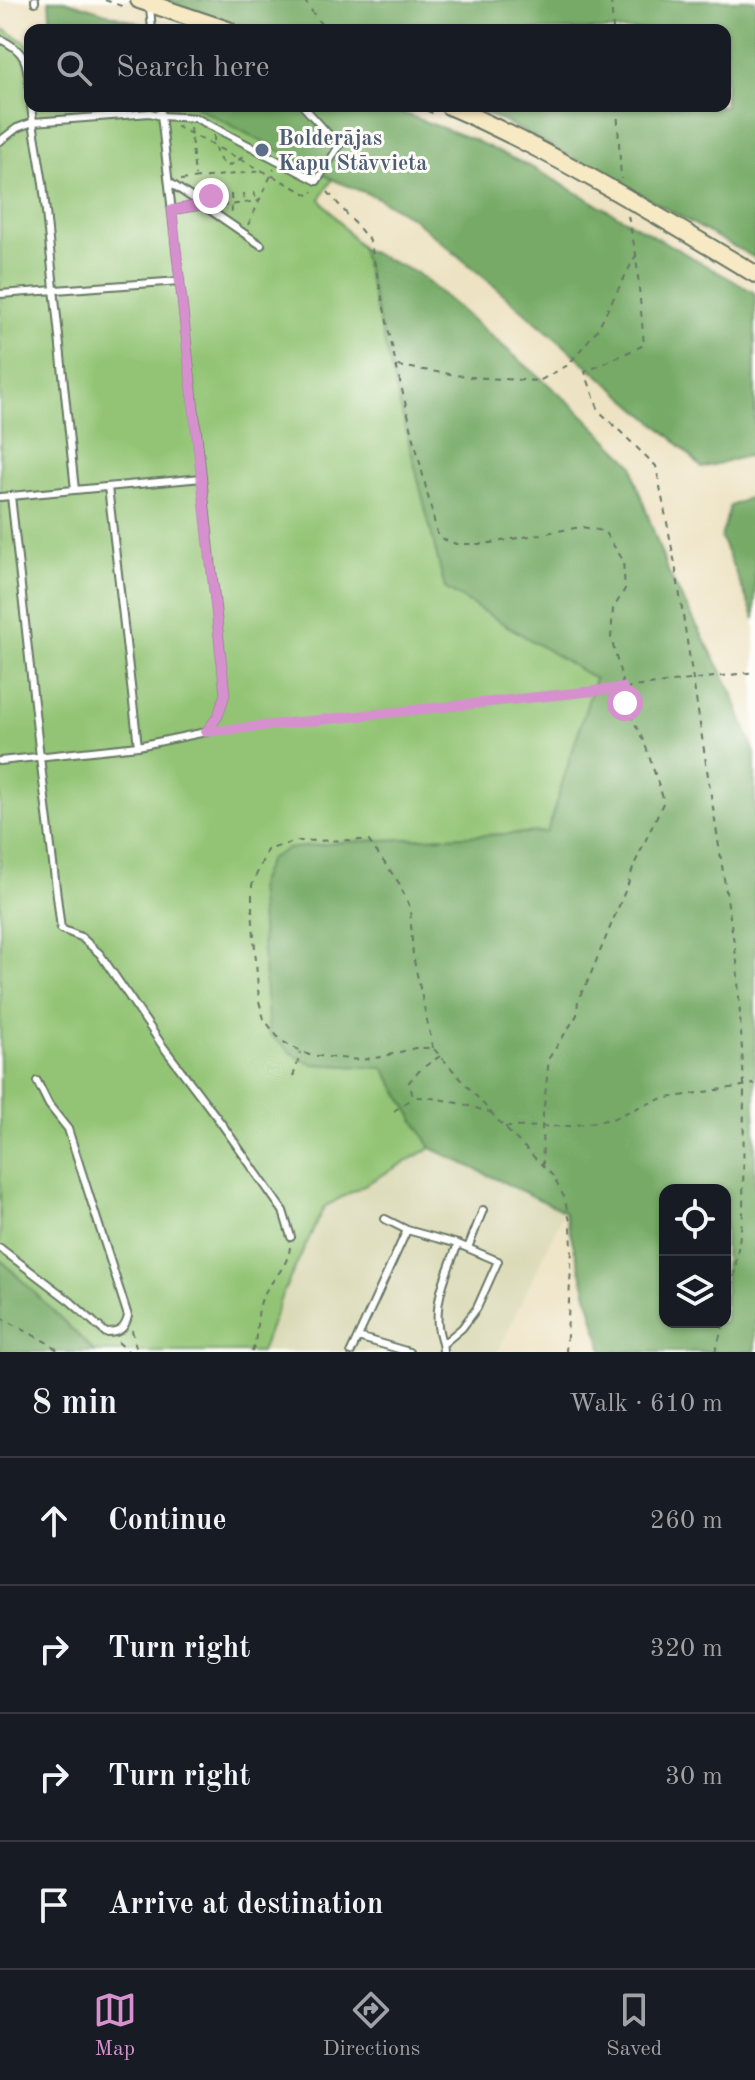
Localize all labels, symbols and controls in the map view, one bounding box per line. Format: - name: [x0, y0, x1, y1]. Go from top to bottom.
- search box: [24, 24, 731, 112]
- icon: search: [52, 46, 96, 90]
- text: Search here: [116, 53, 270, 83]
- place label: Bolderājas Kapu Stāvvieta: [278, 128, 428, 175]
- marker: Bolderājas Kapu Stāvvieta: [253, 141, 271, 159]
- route end: [193, 178, 229, 214]
- route start: [607, 685, 643, 721]
- map controls: [659, 1184, 731, 1328]
- button: locate: [659, 1184, 731, 1256]
- button: layers: [659, 1256, 731, 1328]
- text: 8 min: [32, 1387, 117, 1421]
- text: Walk · 610 m: [569, 1391, 723, 1417]
- icon: ahead: [32, 1499, 76, 1543]
- text: Continue: [108, 1506, 227, 1536]
- text: 260 m: [650, 1508, 723, 1534]
- icon: right: [32, 1627, 76, 1671]
- text: Turn right: [108, 1634, 250, 1664]
- text: 320 m: [650, 1636, 723, 1662]
- icon: right: [32, 1755, 76, 1799]
- text: Turn right: [108, 1762, 250, 1792]
- text: 30 m: [665, 1764, 723, 1790]
- icon: arrive: [32, 1883, 76, 1927]
- text: Arrive at destination: [108, 1890, 383, 1920]
- tab: Map: [93, 1988, 137, 2063]
- tab: Directions: [323, 1988, 420, 2063]
- tab: Saved: [606, 1988, 662, 2063]

